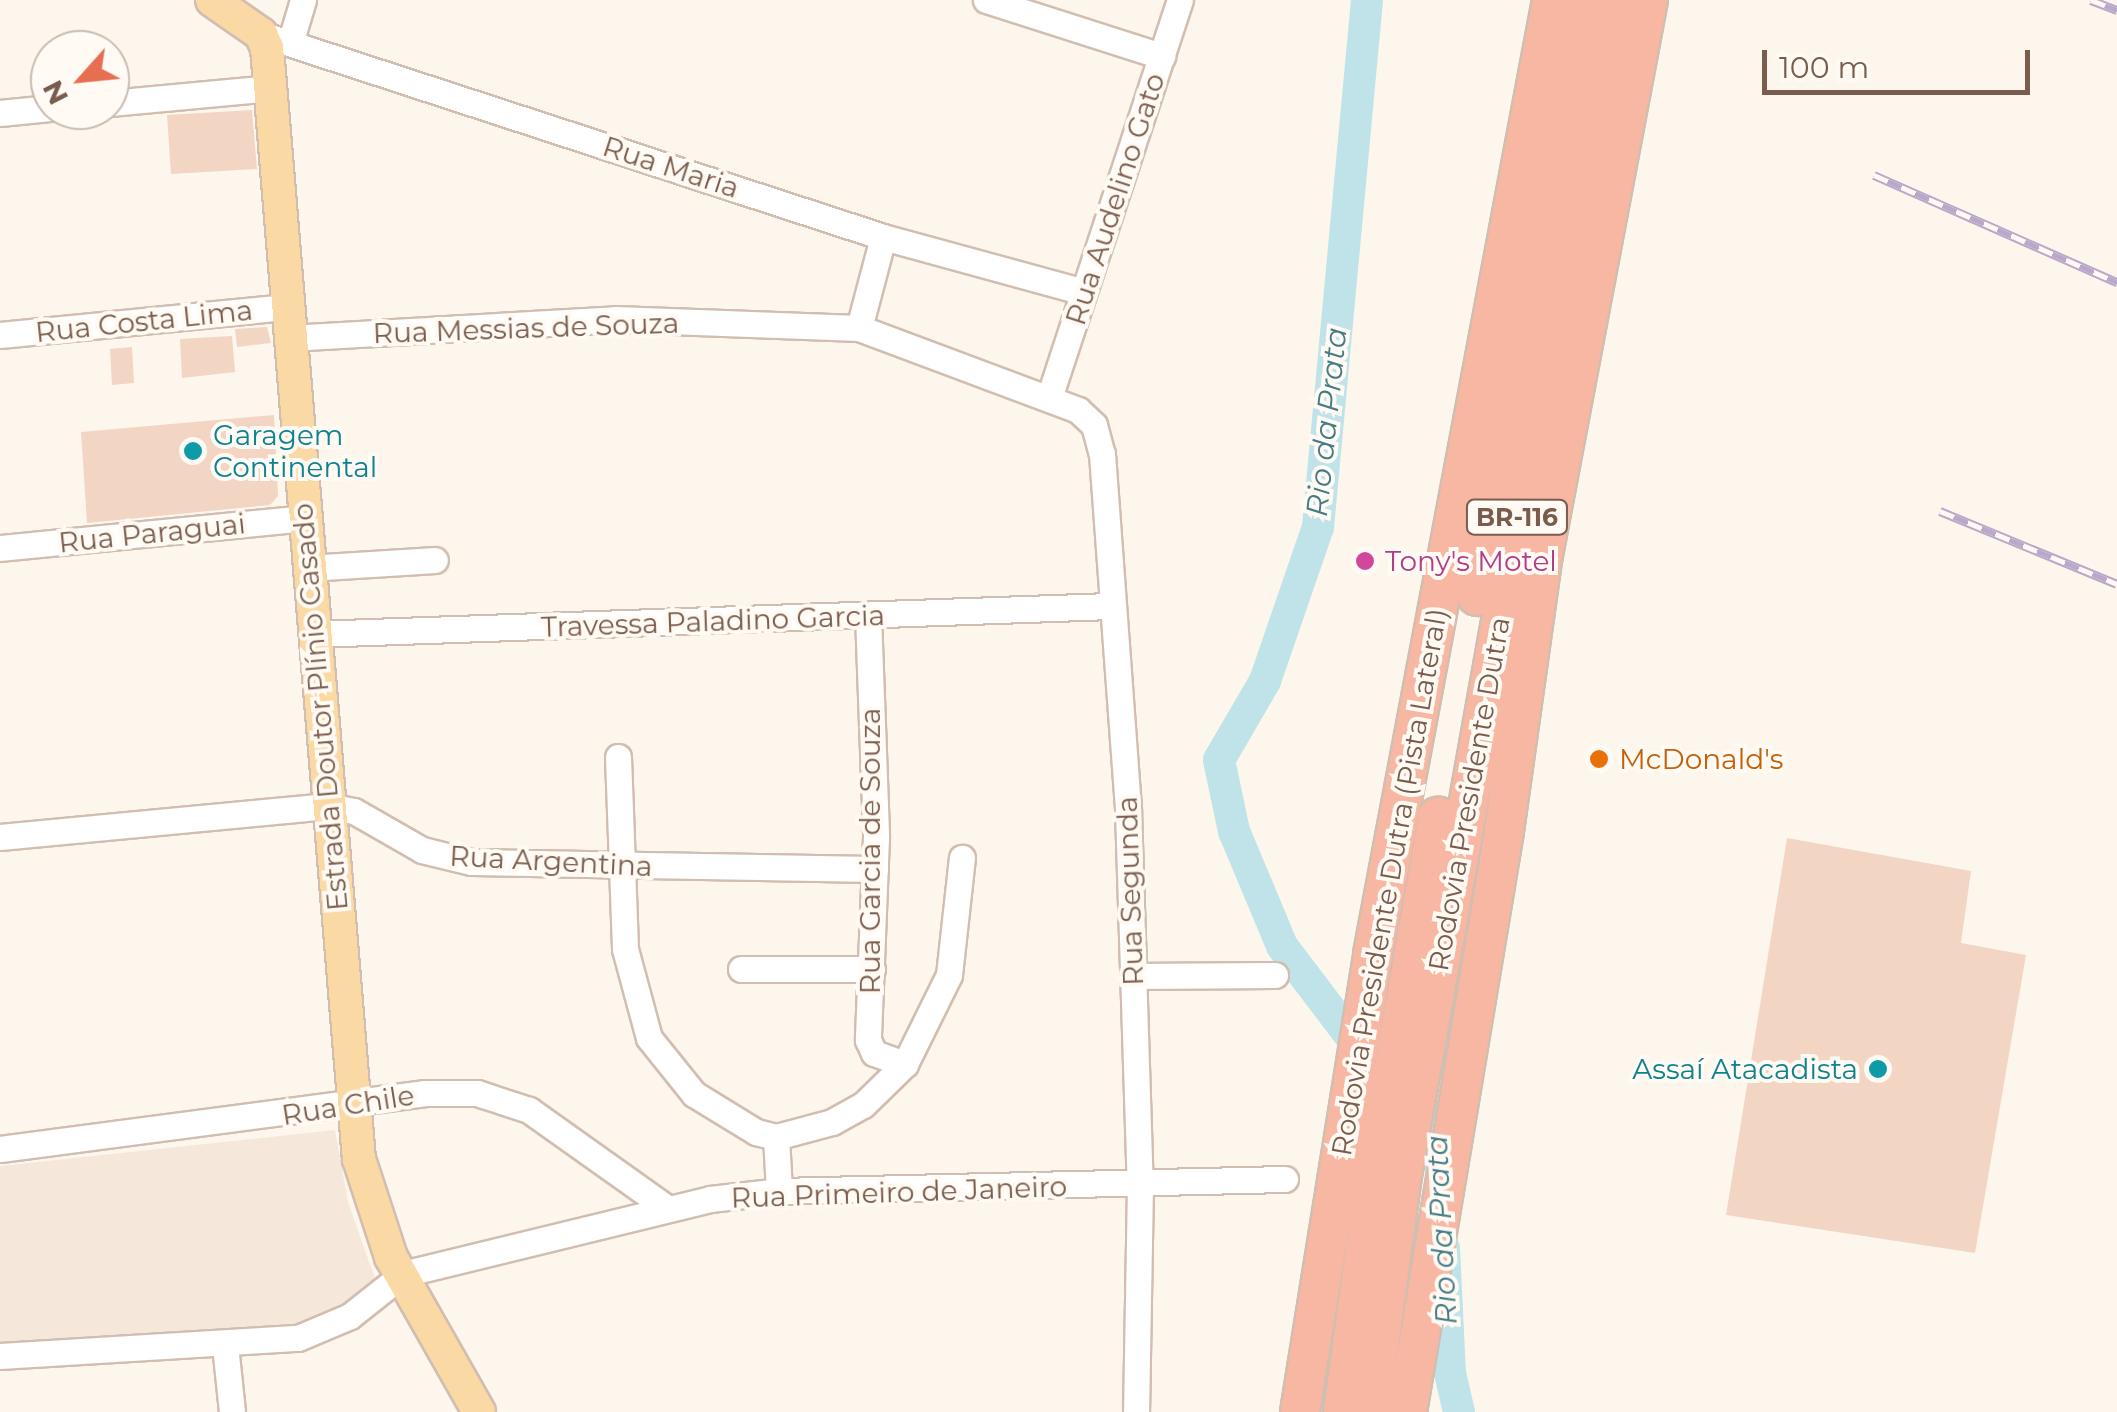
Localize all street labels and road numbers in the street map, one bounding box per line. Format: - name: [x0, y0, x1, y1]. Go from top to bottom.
- street label: Rua Audelino Gato: [1058, 69, 1172, 329]
- street label: Rua Maria: [599, 129, 743, 205]
- street label: Rua Costa Lima: [34, 293, 254, 349]
- street label: Rua Messias de Souza: [372, 306, 680, 350]
- road number: BR-116: [1464, 497, 1570, 537]
- street label: Estrada Doutor Plínio Casado: [285, 502, 355, 912]
- street label: Rua Paraguai: [57, 506, 247, 560]
- street label: Travessa Paladino Garcia: [540, 598, 886, 644]
- street label: Rodovia Presidente Dutra (Pista Lateral): [1324, 606, 1454, 1158]
- street label: Rodovia Presidente Dutra: [1421, 614, 1517, 974]
- street label: Rua Garcia de Souza: [853, 708, 887, 994]
- street label: Rua Segunda: [1110, 796, 1150, 986]
- street label: Rua Argentina: [449, 839, 653, 883]
- street label: Rua Chile: [279, 1078, 417, 1132]
- street label: Rua Primeiro de Janeiro: [730, 1169, 1068, 1215]

